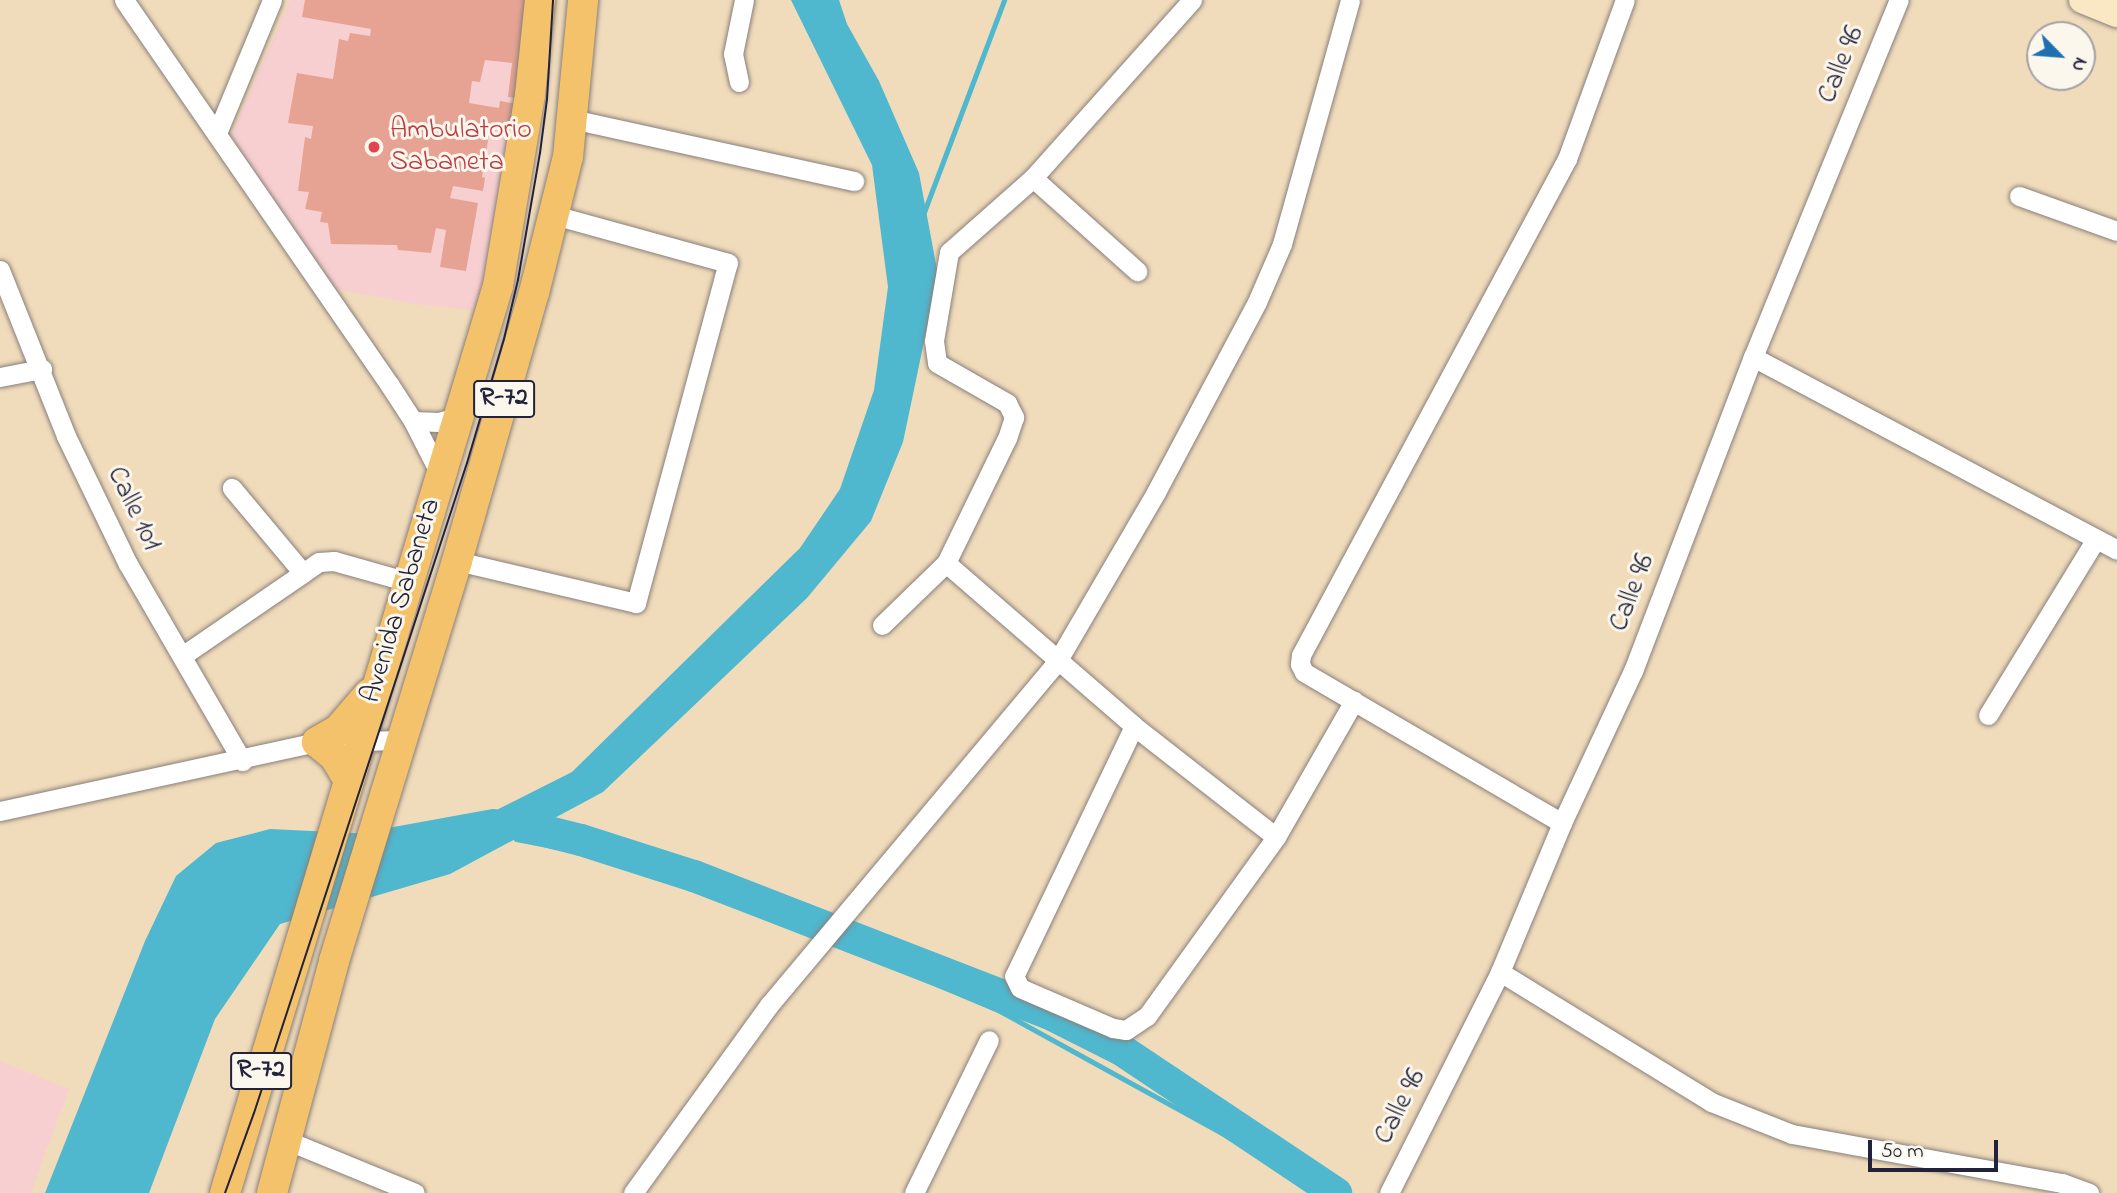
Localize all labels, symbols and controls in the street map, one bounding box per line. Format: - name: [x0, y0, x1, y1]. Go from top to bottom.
- north arrow: [2026, 21, 2096, 91]
- street label: Calle 96: [1811, 22, 1873, 108]
- text: N: [2064, 53, 2094, 76]
- place label: Ambulatorio Sabaneta: [390, 114, 532, 180]
- marker: Ambulatorio Sabaneta: [364, 137, 384, 157]
- road number: R-72: [472, 376, 536, 422]
- street label: Calle 101: [98, 461, 168, 557]
- street label: Avenida Sabaneta: [355, 495, 449, 707]
- street label: Calle 96: [1603, 550, 1663, 636]
- road number: R-72: [230, 1048, 292, 1094]
- street label: Calle 96: [1368, 1064, 1434, 1150]
- scale bar: [1872, 1126, 2002, 1170]
- text: 50 m: [1881, 1137, 1924, 1167]

